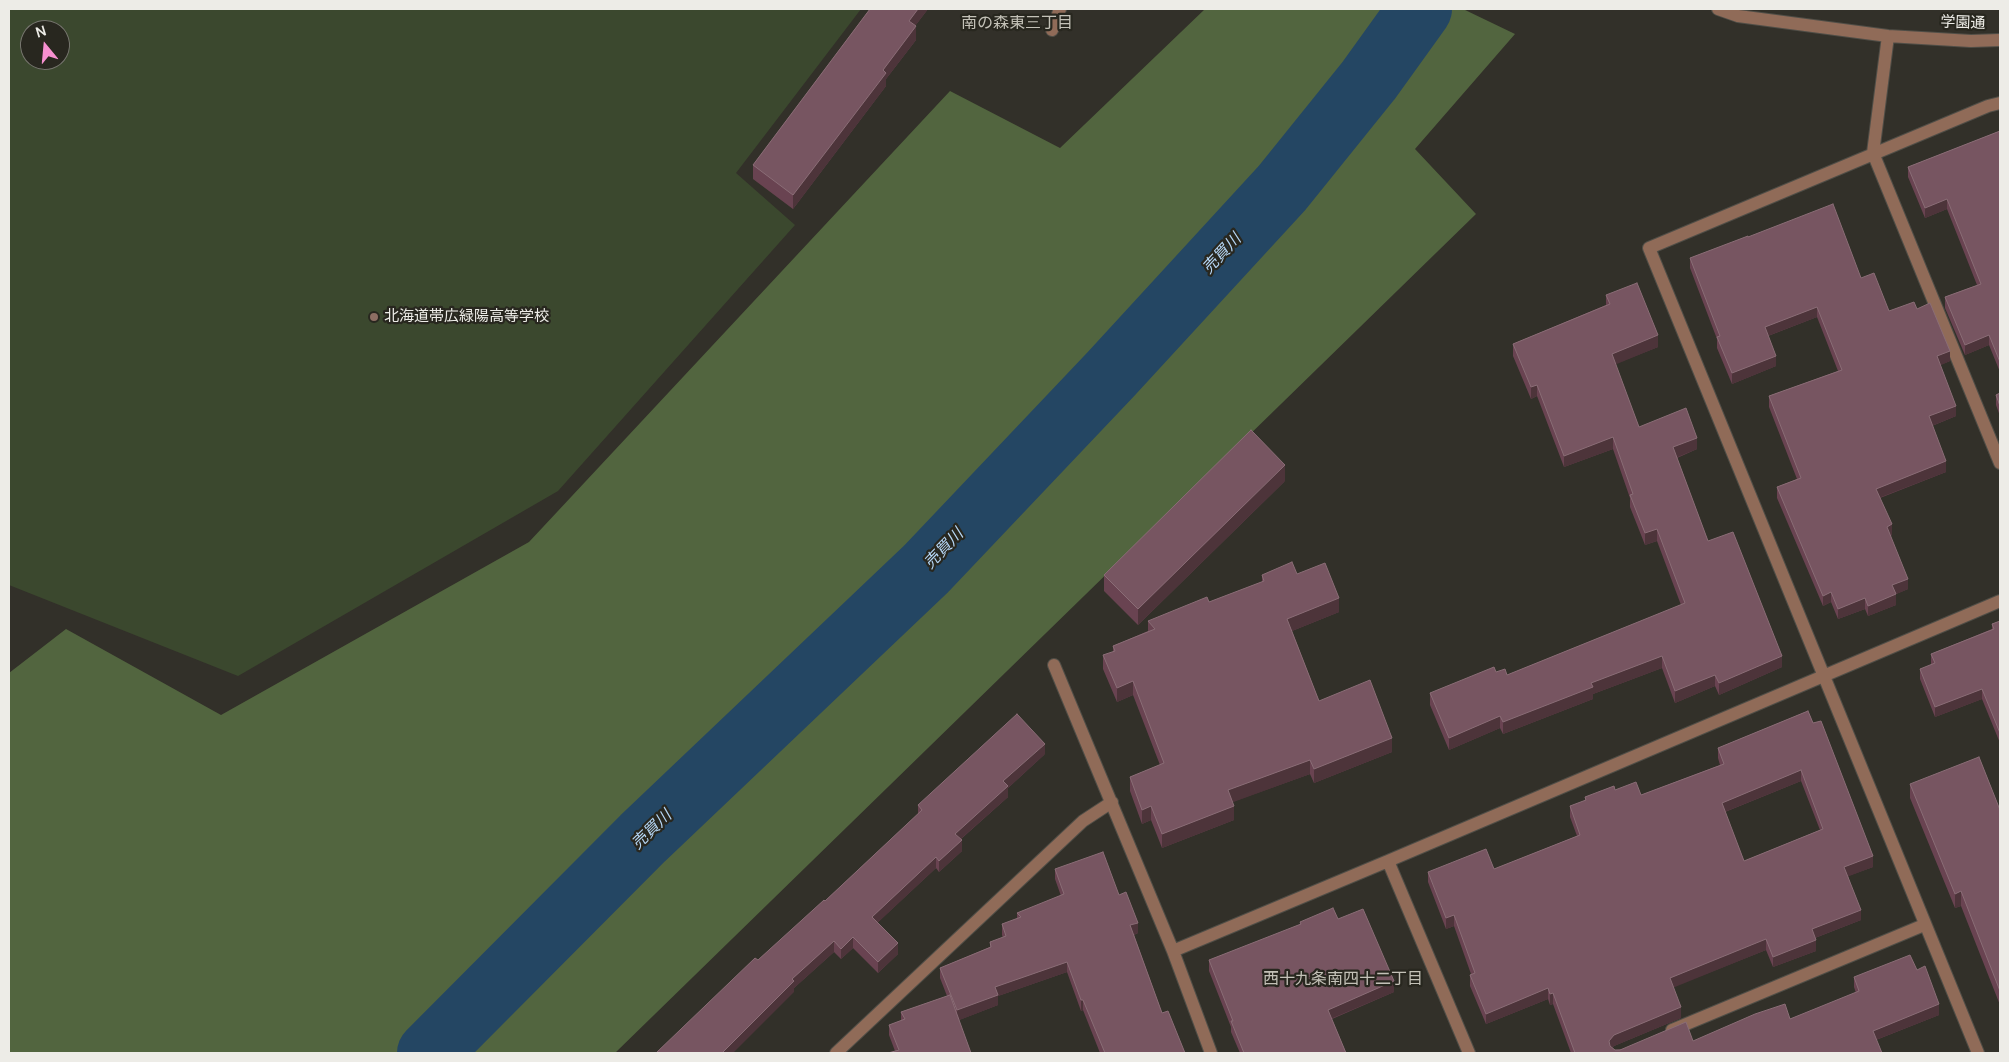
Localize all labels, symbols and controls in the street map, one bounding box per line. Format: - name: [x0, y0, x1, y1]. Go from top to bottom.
- street label: 学園通: [1940, 13, 1986, 33]
- district label: 南の森東三丁目: [961, 14, 1073, 34]
- north arrow: [20, 20, 70, 70]
- text: N: [33, 21, 48, 42]
- water label: 売買川: [1199, 230, 1245, 278]
- place label: 北海道帯広緑陽高等学校: [384, 308, 549, 326]
- marker: 北海道帯広緑陽高等学校: [368, 311, 380, 323]
- water label: 売買川: [920, 525, 968, 573]
- water label: 売買川: [628, 806, 676, 854]
- district label: 西十九条南四十二丁目: [1263, 970, 1423, 990]

